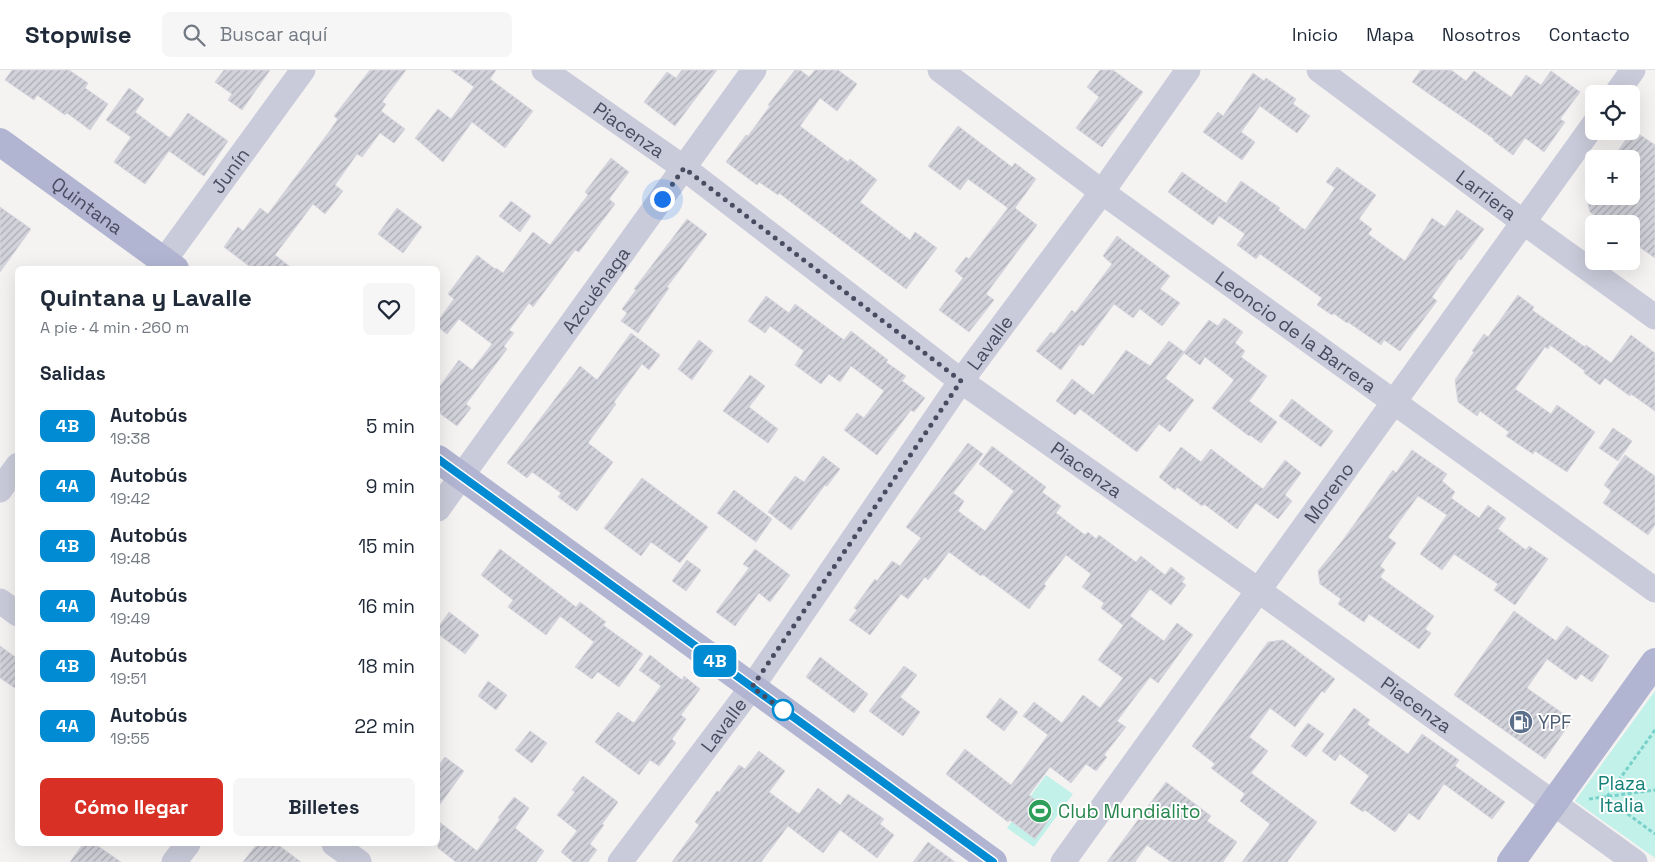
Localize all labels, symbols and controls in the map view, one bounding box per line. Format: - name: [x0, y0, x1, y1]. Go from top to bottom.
- search box: [162, 12, 512, 57]
- text: Stopwise: [25, 19, 132, 50]
- icon: search: [180, 21, 208, 49]
- text: Buscar aquí: [220, 22, 327, 47]
- text: Inicio: [1292, 23, 1338, 46]
- text: Mapa: [1366, 23, 1414, 46]
- text: Nosotros: [1442, 23, 1521, 46]
- text: Contacto: [1549, 23, 1630, 46]
- map controls: [1585, 85, 1640, 270]
- button: locate: [1585, 85, 1640, 140]
- street label: Piacenza: [588, 96, 670, 164]
- street label: Junín: [205, 143, 255, 198]
- button: +: [1585, 150, 1640, 205]
- street label: Larriera: [1451, 165, 1522, 226]
- street label: Quintana: [46, 171, 128, 240]
- your location: [650, 187, 675, 212]
- button: −: [1585, 215, 1640, 270]
- street label: Azcuénaga: [556, 242, 636, 339]
- street label: Leoncio de la Barrera: [1210, 266, 1382, 399]
- text: Quintana y Lavalle: [40, 282, 252, 313]
- button: heart: [363, 283, 415, 335]
- street label: Lavalle: [962, 310, 1019, 375]
- text: A pie · 4 min · 260 m: [40, 317, 189, 338]
- text: Salidas: [40, 361, 106, 386]
- text: Autobús: [110, 403, 187, 428]
- text: 4B: [56, 414, 79, 437]
- text: 5 min: [366, 414, 415, 439]
- text: 19:38: [110, 428, 150, 449]
- street label: Piacenza: [1046, 436, 1127, 504]
- street label: Moreno: [1299, 457, 1360, 529]
- text: Autobús: [110, 463, 187, 488]
- text: 4A: [56, 474, 79, 497]
- text: 9 min: [366, 474, 415, 499]
- text: 19:42: [110, 488, 150, 509]
- text: Autobús: [110, 523, 187, 548]
- text: 4B: [56, 534, 79, 557]
- text: 15 min: [358, 534, 415, 559]
- text: 19:48: [110, 548, 151, 569]
- text: Autobús: [110, 583, 187, 608]
- text: 4A: [56, 594, 79, 617]
- text: 16 min: [358, 594, 415, 619]
- text: 19:49: [110, 608, 150, 629]
- text: Autobús: [110, 643, 187, 668]
- line badge: 4B: [692, 645, 738, 677]
- text: 4B: [703, 649, 727, 672]
- text: 4B: [56, 654, 79, 677]
- text: 18 min: [358, 654, 415, 679]
- text: 19:51: [110, 668, 147, 689]
- street label: Piacenza: [1376, 671, 1457, 739]
- street label: Lavalle: [695, 693, 753, 757]
- unlabelled marker: [772, 699, 794, 721]
- text: Autobús: [110, 703, 187, 728]
- fuel station icon: YPF: [1508, 709, 1534, 735]
- place label: YPF: [1538, 710, 1571, 735]
- text: 4A: [56, 714, 79, 737]
- text: 22 min: [355, 714, 415, 739]
- text: 19:55: [110, 728, 150, 749]
- park label: Plaza Italia: [1598, 771, 1646, 818]
- button: Cómo llegar: [40, 778, 223, 836]
- button: Billetes: [233, 778, 415, 836]
- sports icon: Club Mundialito: [1027, 798, 1053, 824]
- place label: Club Mundialito: [1058, 799, 1201, 824]

